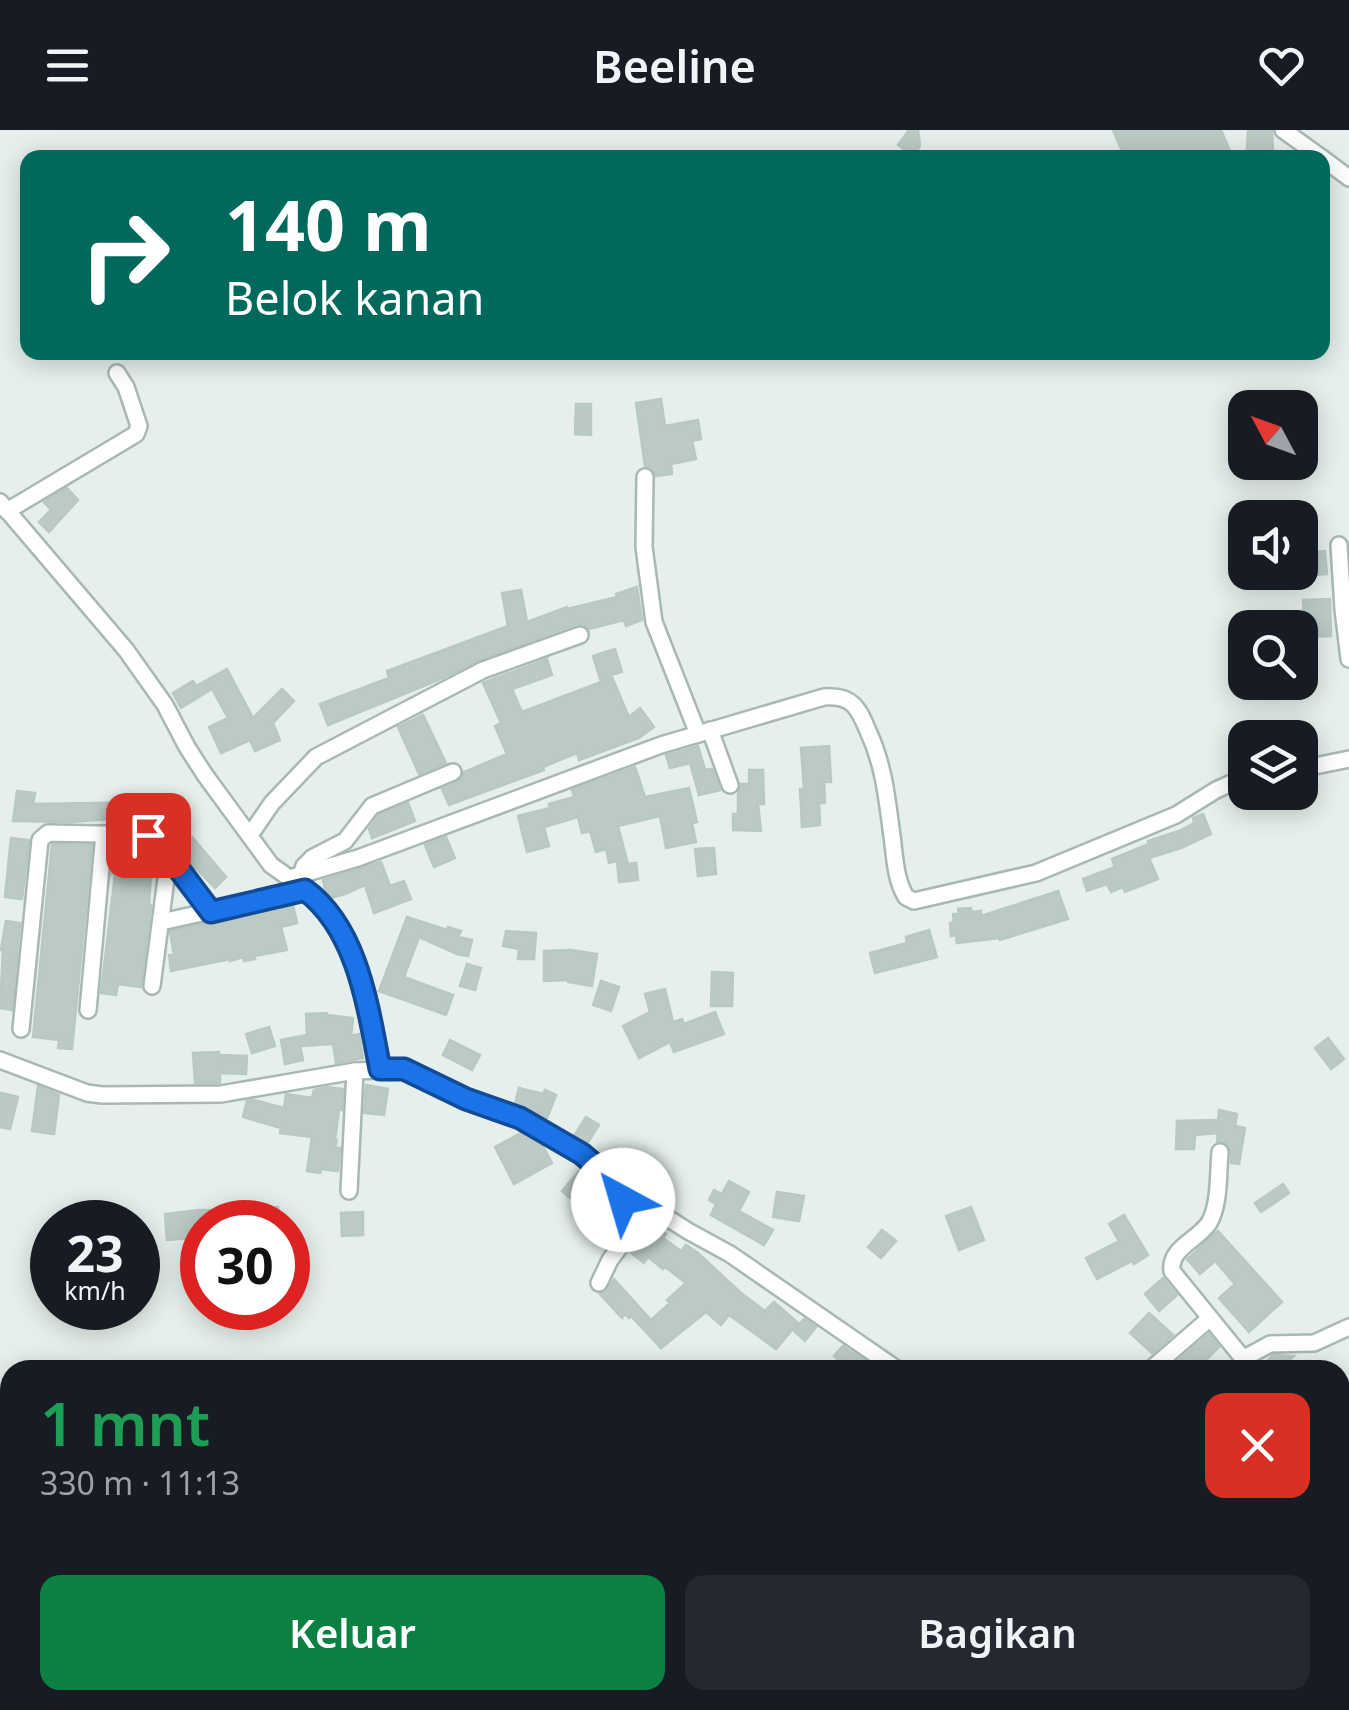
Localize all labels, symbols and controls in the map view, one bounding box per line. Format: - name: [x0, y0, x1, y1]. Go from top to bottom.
- text: Beeline: [593, 35, 756, 96]
- icon: menu: [40, 38, 95, 93]
- icon: heart: [1254, 38, 1309, 93]
- text: 140 m: [225, 176, 432, 272]
- icon: right: [60, 190, 190, 320]
- text: Belok kanan: [225, 267, 484, 328]
- north arrow: [1228, 390, 1318, 480]
- map controls: [1228, 390, 1318, 810]
- button: sound: [1228, 500, 1318, 590]
- button: search: [1228, 610, 1318, 700]
- button: layers: [1228, 720, 1318, 810]
- pin: [106, 793, 191, 878]
- icon: arrive: [121, 808, 176, 863]
- position arrow: [571, 1148, 675, 1252]
- speed limit sign: 30: [180, 1200, 310, 1330]
- text: 23: [66, 1219, 124, 1287]
- text: km/h: [64, 1273, 126, 1307]
- text: 1 mnt: [40, 1382, 210, 1464]
- button: close: [1205, 1393, 1310, 1498]
- text: 330 m · 11:13: [40, 1461, 240, 1504]
- button: Keluar: [40, 1575, 665, 1690]
- button: Bagikan: [685, 1575, 1310, 1690]

